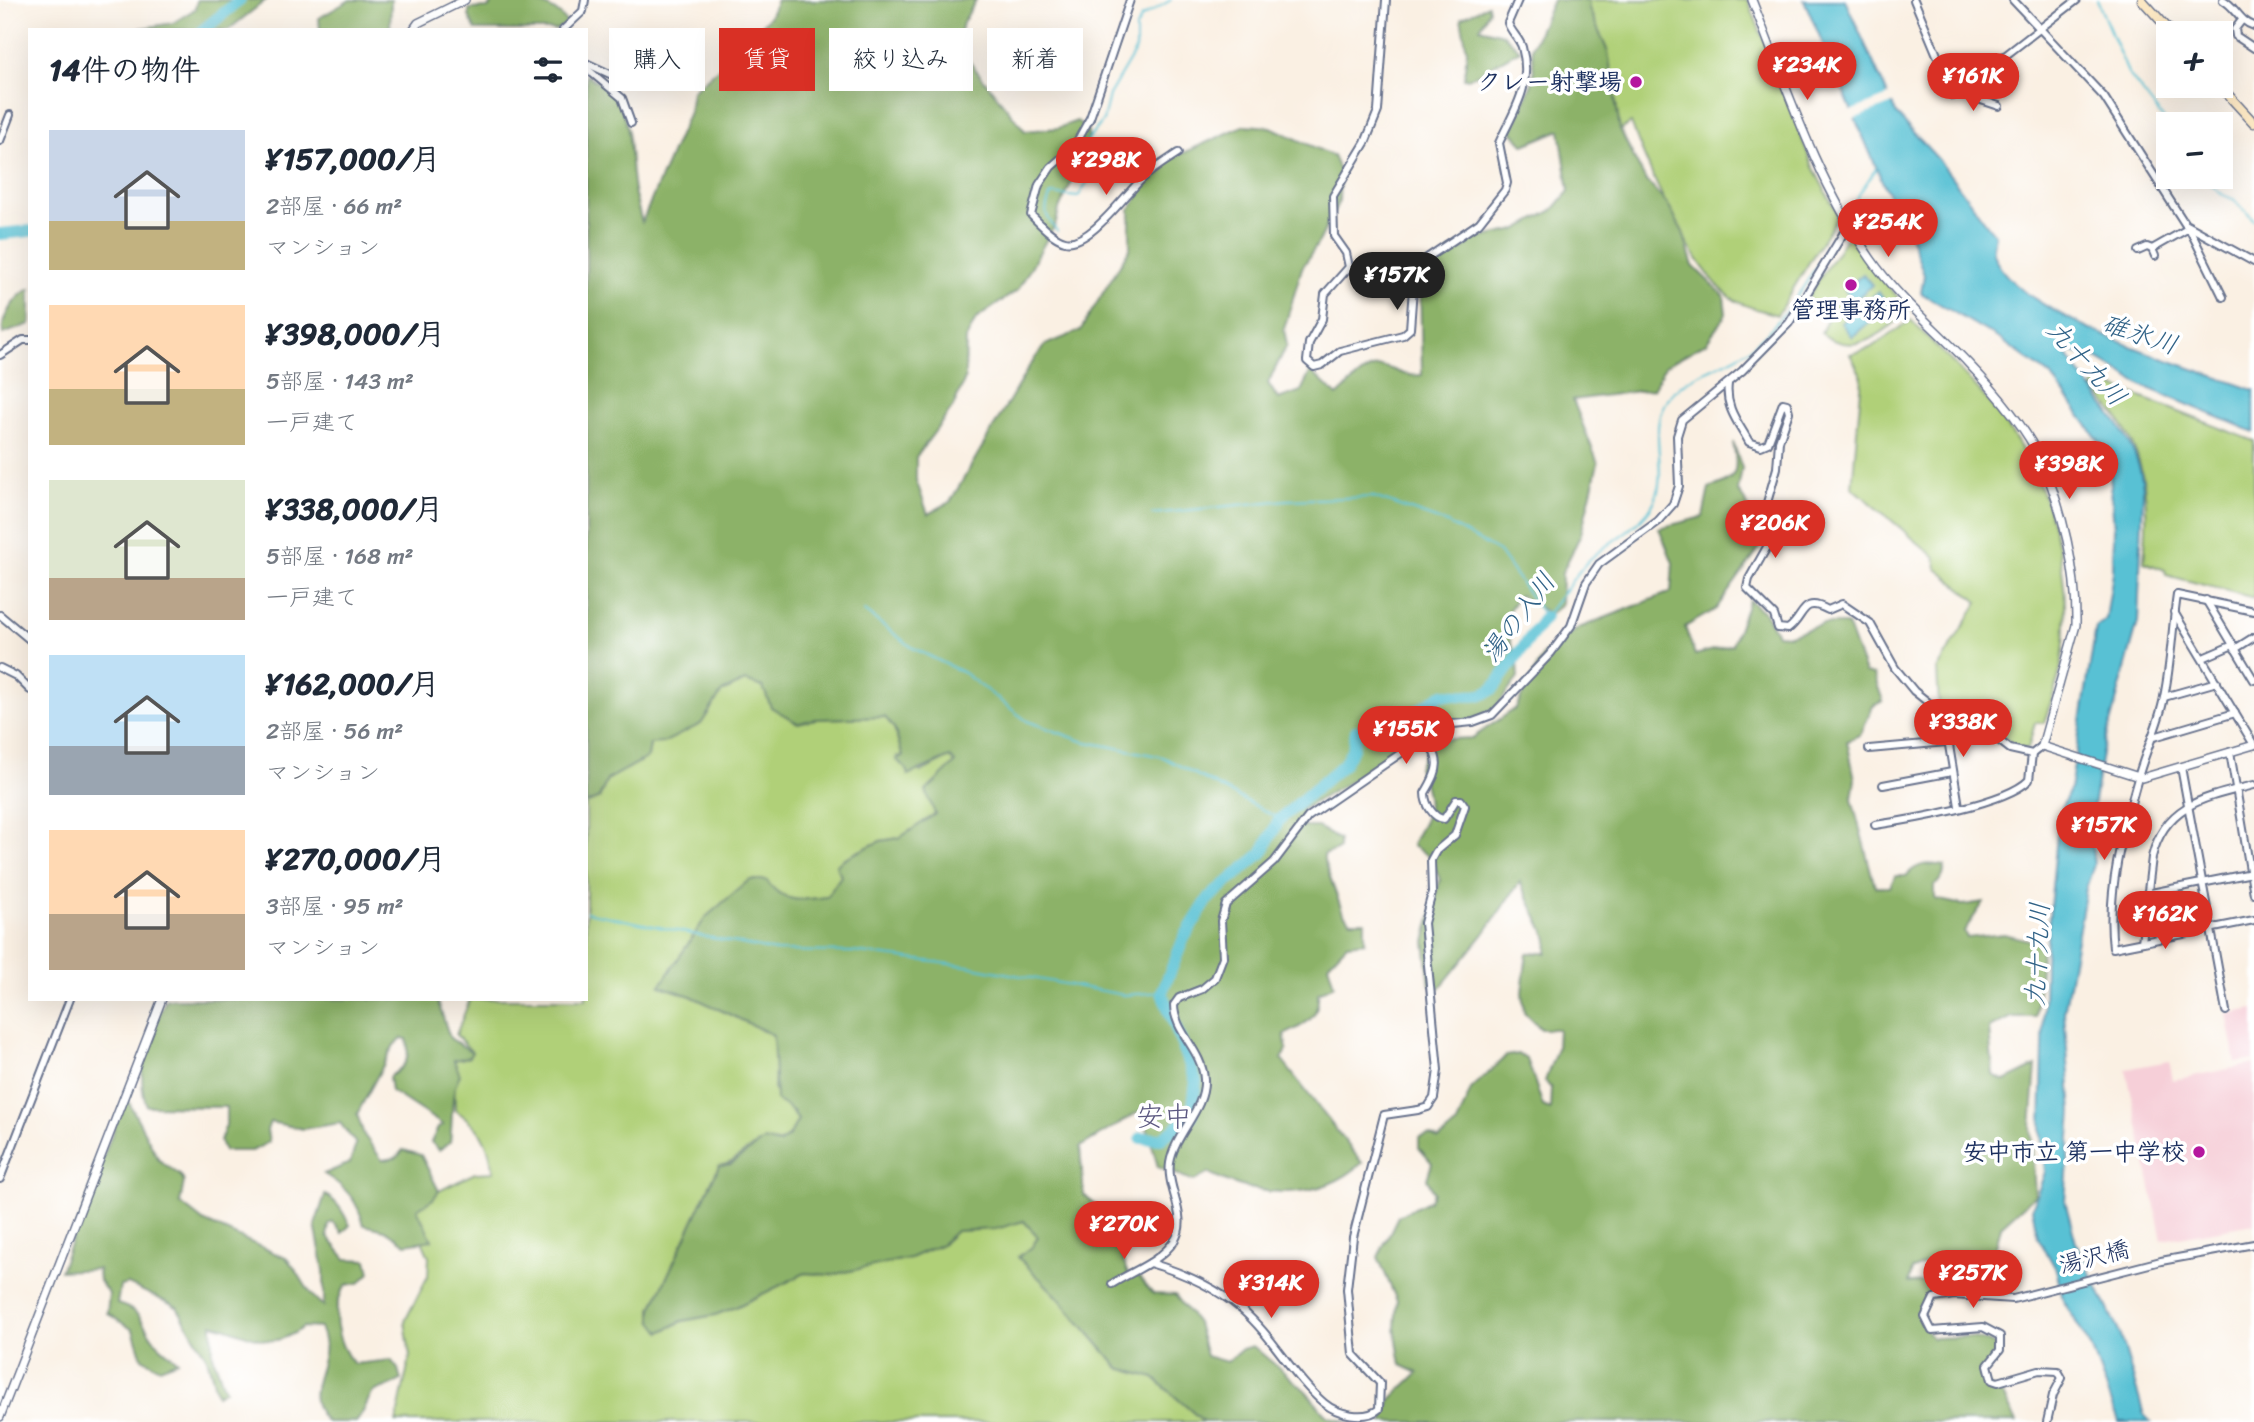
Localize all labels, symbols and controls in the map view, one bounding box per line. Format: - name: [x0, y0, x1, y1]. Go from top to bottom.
- map controls: [2156, 21, 2233, 189]
- button: +: [2156, 21, 2233, 98]
- chip: 購入: [609, 28, 705, 91]
- chip: 賃貸: [719, 28, 815, 91]
- chip: 絞り込み: [829, 28, 973, 91]
- chip: 新着: [987, 28, 1083, 91]
- pin: ¥234K: [1758, 42, 1856, 102]
- text: 14件の物件: [49, 43, 201, 97]
- text: ¥234K: [1773, 44, 1841, 85]
- icon: filters: [529, 51, 567, 89]
- pin: ¥161K: [1924, 54, 2022, 113]
- text: ¥161K: [1943, 55, 2003, 96]
- place label: クレー射撃場: [1477, 61, 1622, 103]
- marker: クレー射撃場: [1628, 74, 1644, 90]
- button: −: [2156, 112, 2233, 189]
- text: ¥157,000/月: [266, 132, 441, 186]
- pin: ¥298K: [1057, 138, 1155, 197]
- text: ¥298K: [1072, 139, 1140, 180]
- icon: home: [105, 158, 189, 242]
- text: 2部屋 · 66 m²: [266, 186, 402, 227]
- pin: ¥254K: [1839, 200, 1937, 259]
- text: ¥254K: [1854, 201, 1922, 242]
- text: マンション: [266, 227, 380, 268]
- pin: ¥157K: [1348, 252, 1446, 312]
- text: ¥157K: [1365, 254, 1429, 295]
- marker: 管理事務所: [1843, 277, 1859, 293]
- place label: 管理事務所: [1791, 289, 1911, 331]
- water label: 碓氷川: [2096, 300, 2184, 368]
- text: ¥398,000/月: [266, 307, 445, 361]
- water label: 九十九川: [2035, 309, 2139, 417]
- icon: home: [105, 333, 189, 417]
- text: 5部屋 · 143 m²: [266, 361, 414, 402]
- text: 一戸建て: [266, 402, 358, 443]
- pin: ¥398K: [2020, 442, 2118, 501]
- text: ¥398K: [2035, 443, 2103, 484]
- text: ¥338,000/月: [266, 482, 444, 536]
- pin: ¥206K: [1726, 500, 1824, 560]
- text: ¥206K: [1741, 502, 1809, 543]
- icon: home: [105, 508, 189, 592]
- text: 5部屋 · 168 m²: [266, 536, 414, 577]
- water label: 湯の入川: [1468, 562, 1568, 672]
- text: 一戸建て: [266, 577, 358, 618]
- text: ¥162,000/月: [266, 657, 440, 711]
- icon: home: [105, 683, 189, 767]
- pin: ¥338K: [1914, 700, 2012, 759]
- text: ¥338K: [1930, 701, 1996, 742]
- pin: ¥155K: [1357, 706, 1455, 766]
- text: ¥155K: [1374, 708, 1438, 749]
- text: 2部屋 · 56 m²: [266, 711, 403, 752]
- text: マンション: [266, 752, 380, 793]
- pin: ¥157K: [2055, 802, 2153, 862]
- text: ¥157K: [2072, 804, 2136, 845]
- text: ¥270,000/月: [266, 832, 446, 886]
- icon: home: [105, 858, 189, 942]
- text: 3部屋 · 95 m²: [266, 886, 404, 927]
- pin: ¥162K: [2116, 892, 2214, 951]
- text: ¥162K: [2134, 893, 2196, 934]
- water label: 九十九川: [2011, 901, 2063, 1007]
- text: マンション: [266, 927, 380, 968]
- district label: 安中: [1136, 1092, 1192, 1141]
- place label: 安中市立 第一中学校: [1963, 1131, 2185, 1173]
- marker: 安中市立 第一中学校: [2191, 1144, 2207, 1160]
- pin: ¥270K: [1075, 1202, 1173, 1261]
- text: ¥270K: [1090, 1203, 1158, 1244]
- street label: 湯沢橋: [2054, 1228, 2134, 1286]
- pin: ¥257K: [1924, 1250, 2022, 1310]
- text: ¥257K: [1939, 1252, 2007, 1293]
- pin: ¥314K: [1222, 1260, 1320, 1320]
- text: ¥314K: [1239, 1262, 1303, 1303]

